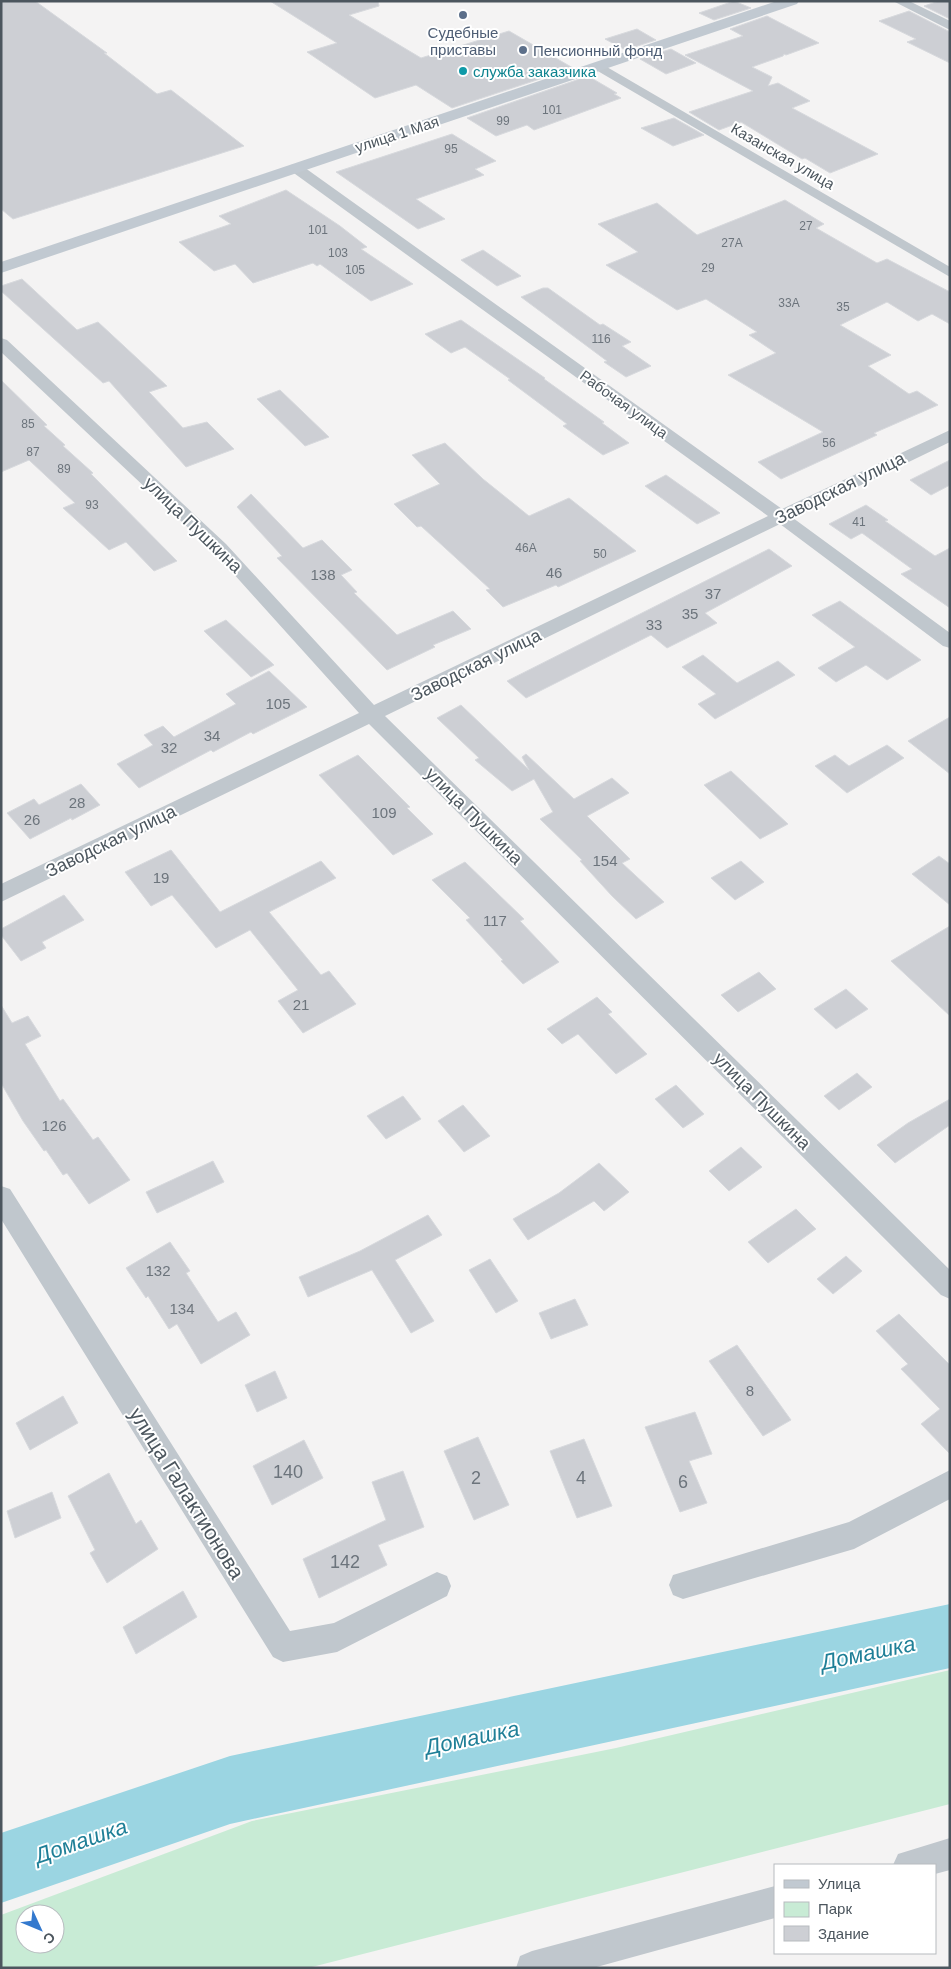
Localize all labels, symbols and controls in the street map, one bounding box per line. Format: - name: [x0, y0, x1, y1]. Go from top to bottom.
- marker: Судебные приставы: [457, 9, 469, 21]
- place label: Судебные приставы: [428, 24, 498, 58]
- place label: Пенсионный фонд: [533, 42, 662, 59]
- marker: Пенсионный фонд: [517, 44, 529, 56]
- place label: служба заказчика: [473, 63, 597, 80]
- marker: служба заказчика: [457, 65, 469, 77]
- house number: 101: [542, 103, 562, 117]
- street label: улица 1 Мая: [353, 112, 441, 156]
- house number: 99: [496, 114, 510, 128]
- street label: Казанская улица: [728, 119, 838, 193]
- house number: 95: [444, 142, 458, 156]
- house number: 27: [799, 219, 813, 233]
- house number: 101: [308, 223, 328, 237]
- house number: 27А: [721, 236, 743, 250]
- house number: 103: [328, 246, 348, 260]
- house number: 29: [701, 261, 715, 275]
- house number: 105: [345, 263, 365, 277]
- house number: 33А: [778, 296, 800, 310]
- house number: 35: [836, 300, 850, 314]
- house number: 116: [591, 332, 611, 346]
- street label: Рабочая улица: [577, 367, 672, 442]
- house number: 85: [21, 417, 35, 431]
- house number: 56: [822, 436, 836, 450]
- house number: 87: [26, 445, 40, 459]
- street label: Заводская улица: [772, 447, 909, 528]
- house number: 89: [57, 462, 71, 476]
- street label: улица Пушкина: [140, 473, 247, 578]
- house number: 93: [85, 498, 99, 512]
- house number: 41: [852, 515, 866, 529]
- house number: 46А: [515, 541, 537, 555]
- house number: 50: [593, 547, 607, 561]
- house number: 46: [546, 564, 562, 581]
- house number: 138: [310, 566, 336, 583]
- house number: 37: [705, 585, 721, 602]
- house number: 35: [682, 605, 698, 622]
- house number: 33: [646, 616, 662, 633]
- street label: Заводская улица: [408, 624, 545, 705]
- house number: 105: [265, 695, 291, 712]
- house number: 34: [204, 727, 220, 744]
- house number: 32: [161, 739, 177, 756]
- street label: улица Пушкина: [421, 763, 527, 869]
- house number: 28: [69, 794, 85, 811]
- street label: Заводская улица: [43, 800, 180, 881]
- house number: 109: [371, 804, 397, 821]
- house number: 26: [24, 811, 40, 828]
- house number: 154: [592, 852, 618, 869]
- house number: 19: [153, 869, 169, 886]
- house number: 117: [483, 912, 507, 929]
- house number: 21: [293, 996, 309, 1013]
- street label: улица Пушкина: [709, 1048, 815, 1154]
- house number: 126: [41, 1117, 67, 1134]
- house number: 132: [145, 1262, 171, 1279]
- house number: 134: [169, 1300, 195, 1317]
- house number: 8: [746, 1382, 754, 1399]
- street label: улица Галактионова: [125, 1403, 249, 1583]
- house number: 140: [273, 1462, 303, 1482]
- house number: 2: [471, 1468, 481, 1488]
- house number: 4: [576, 1468, 586, 1488]
- house number: 6: [678, 1472, 688, 1492]
- house number: 142: [330, 1552, 360, 1572]
- water label: Домашка: [816, 1631, 918, 1676]
- water label: Домашка: [420, 1716, 522, 1761]
- water label: Домашка: [29, 1814, 130, 1869]
- legend: [774, 1864, 936, 1954]
- text: Улица: [818, 1875, 861, 1892]
- text: Парк: [818, 1900, 852, 1917]
- north arrow: [15, 1904, 65, 1954]
- text: Здание: [818, 1925, 869, 1942]
- text: С: [40, 1929, 59, 1947]

